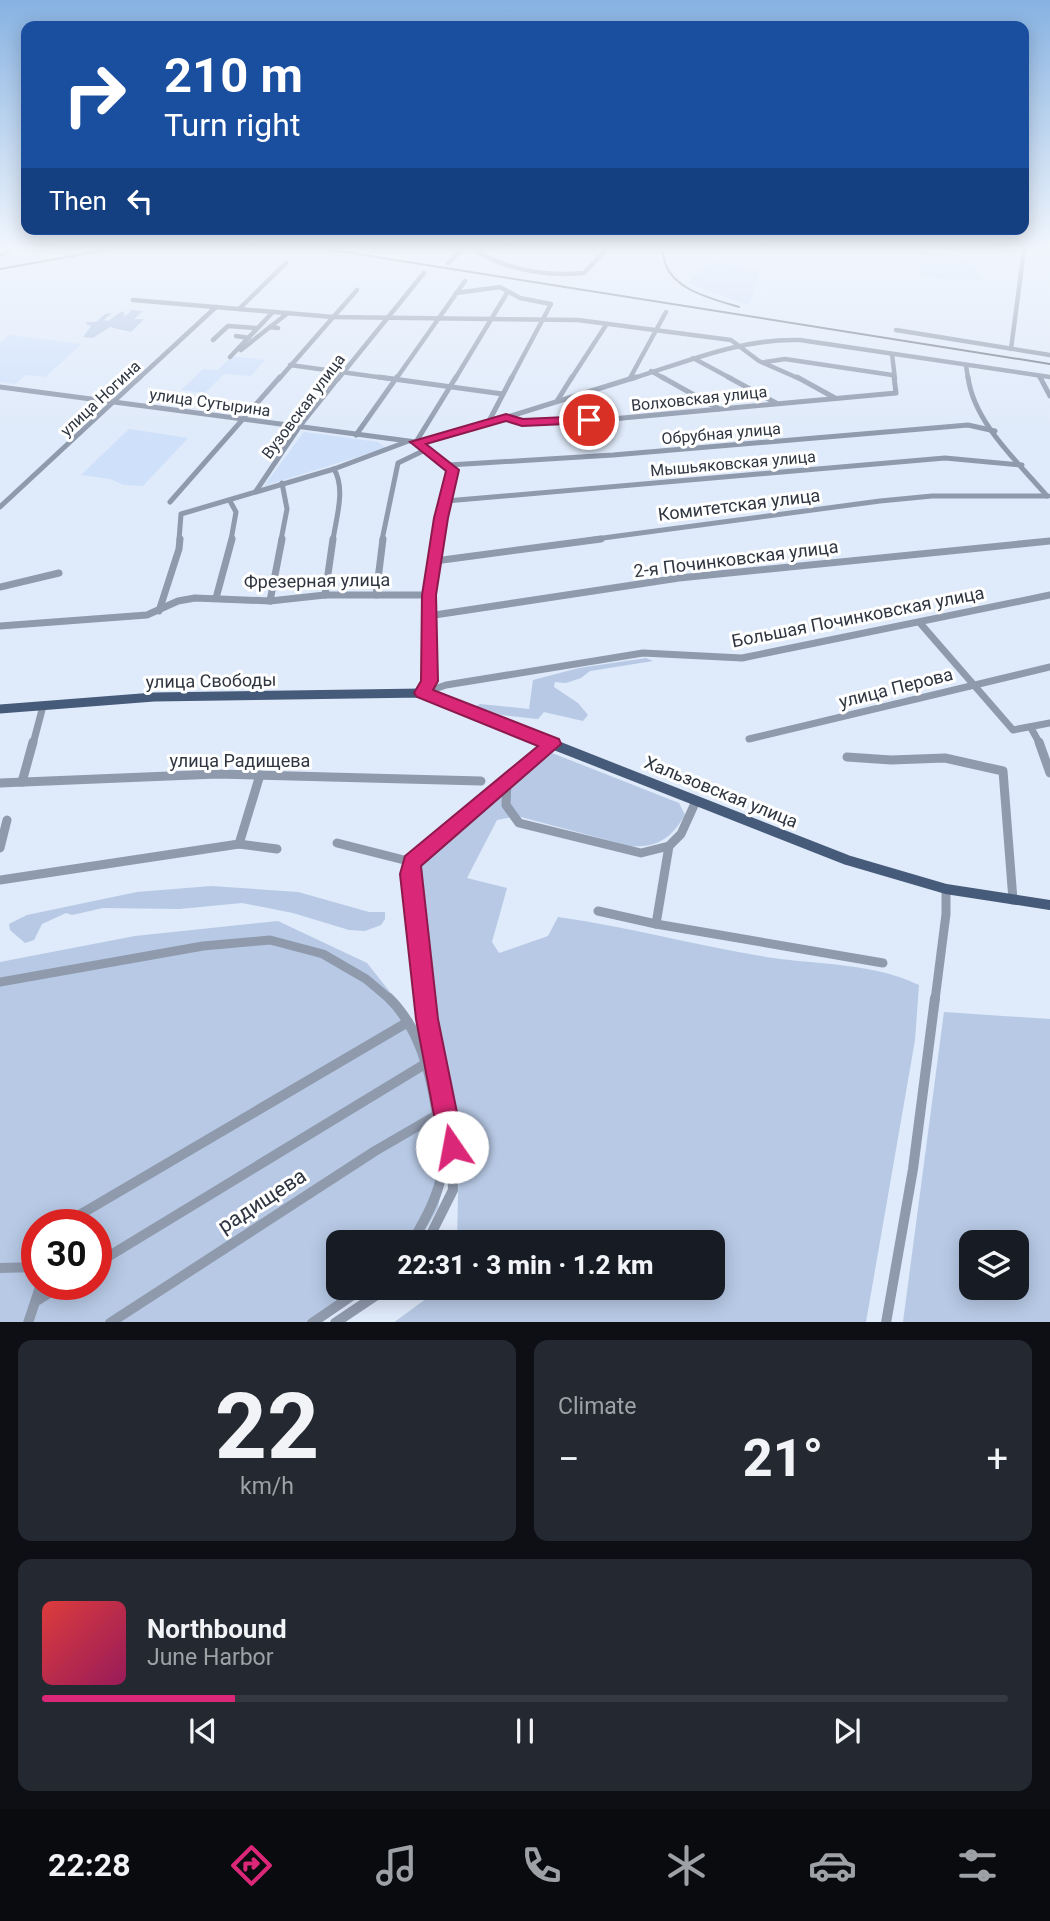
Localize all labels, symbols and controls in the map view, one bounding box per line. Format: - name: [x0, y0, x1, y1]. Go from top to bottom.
- text: 210 m: [164, 47, 303, 104]
- icon: right: [49, 49, 140, 140]
- text: Turn right: [164, 106, 300, 144]
- icon: left: [121, 182, 159, 220]
- text: Then: [49, 186, 107, 216]
- street label: Вузовская улица: [258, 350, 349, 462]
- street label: улица Ногина: [56, 357, 144, 440]
- street label: Волховская улица: [630, 382, 768, 415]
- street label: улица Сутырина: [148, 385, 272, 420]
- pin: [559, 390, 619, 450]
- icon: arrive: [570, 401, 608, 439]
- street label: Обрубная улица: [661, 419, 781, 448]
- street label: Мышьяковская улица: [650, 447, 817, 480]
- street label: Комитетская улица: [657, 484, 821, 525]
- street label: 2-я Починковская улица: [632, 536, 839, 581]
- street label: Фрезерная улица: [244, 569, 390, 592]
- street label: Большая Починковская улица: [730, 582, 986, 651]
- street label: улица Перова: [837, 663, 955, 712]
- street label: улица Свободы: [146, 669, 276, 692]
- street label: улица Радищева: [170, 750, 310, 771]
- street label: Хальзовская улица: [641, 751, 801, 832]
- position arrow: [415, 1110, 489, 1184]
- street label: радищева: [213, 1164, 311, 1238]
- speed limit sign: 30: [21, 1209, 112, 1300]
- map controls: [959, 1230, 1029, 1300]
- button: layers: [959, 1230, 1029, 1300]
- text: 22:31 · 3 min · 1.2 km: [398, 1250, 653, 1280]
- text: 22: [215, 1374, 319, 1480]
- text: Climate: [558, 1393, 637, 1420]
- text: 21°: [743, 1428, 823, 1489]
- text: −: [558, 1437, 580, 1481]
- text: +: [986, 1437, 1008, 1481]
- text: km/h: [240, 1473, 294, 1500]
- text: Northbound: [147, 1614, 287, 1644]
- text: June Harbor: [147, 1644, 274, 1671]
- icon: previous: [184, 1712, 222, 1750]
- icon: pause: [506, 1712, 544, 1750]
- icon: next: [828, 1712, 866, 1750]
- icon: directions: [227, 1841, 276, 1890]
- icon: music: [372, 1841, 421, 1890]
- icon: phone: [517, 1841, 566, 1890]
- icon: climate: [662, 1841, 711, 1890]
- icon: car: [808, 1841, 857, 1890]
- icon: filters: [953, 1841, 1002, 1890]
- text: 22:28: [48, 1846, 131, 1884]

